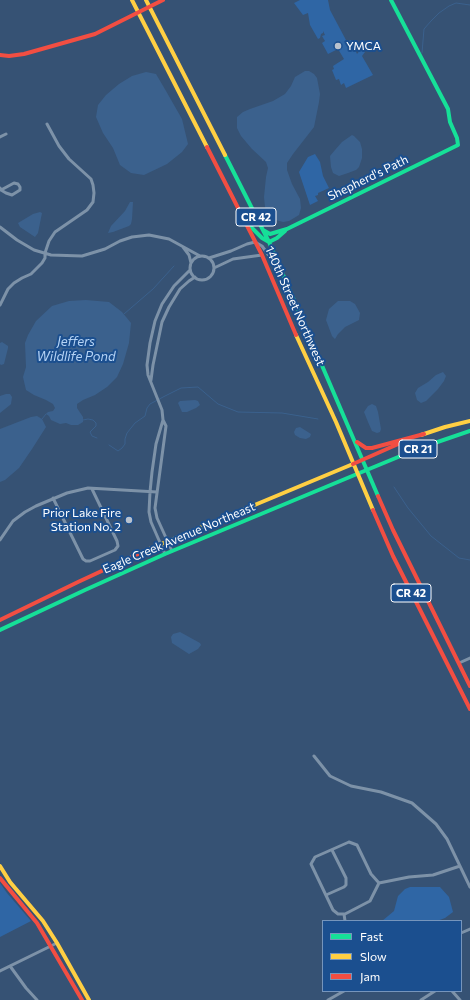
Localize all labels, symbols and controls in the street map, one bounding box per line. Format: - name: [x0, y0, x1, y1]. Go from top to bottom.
- place label: YMCA: [346, 39, 381, 53]
- marker: YMCA: [333, 41, 343, 51]
- street label: Shepherd's Path: [325, 152, 411, 204]
- road number: CR 42: [236, 208, 276, 226]
- street label: 140th Street Northwest: [262, 244, 328, 368]
- water label: Jeffers Wildlife Pond: [37, 334, 115, 365]
- road number: CR 21: [399, 440, 437, 458]
- street label: Eagle Creek Avenue Northeast: [101, 499, 257, 577]
- place label: Prior Lake Fire Station No. 2: [42, 506, 121, 534]
- marker: Prior Lake Fire Station No. 2: [124, 515, 134, 525]
- road number: CR 42: [391, 584, 431, 602]
- legend: [322, 920, 462, 992]
- text: Fast: [360, 929, 383, 943]
- text: Slow: [360, 949, 387, 963]
- text: Jam: [360, 969, 380, 983]

